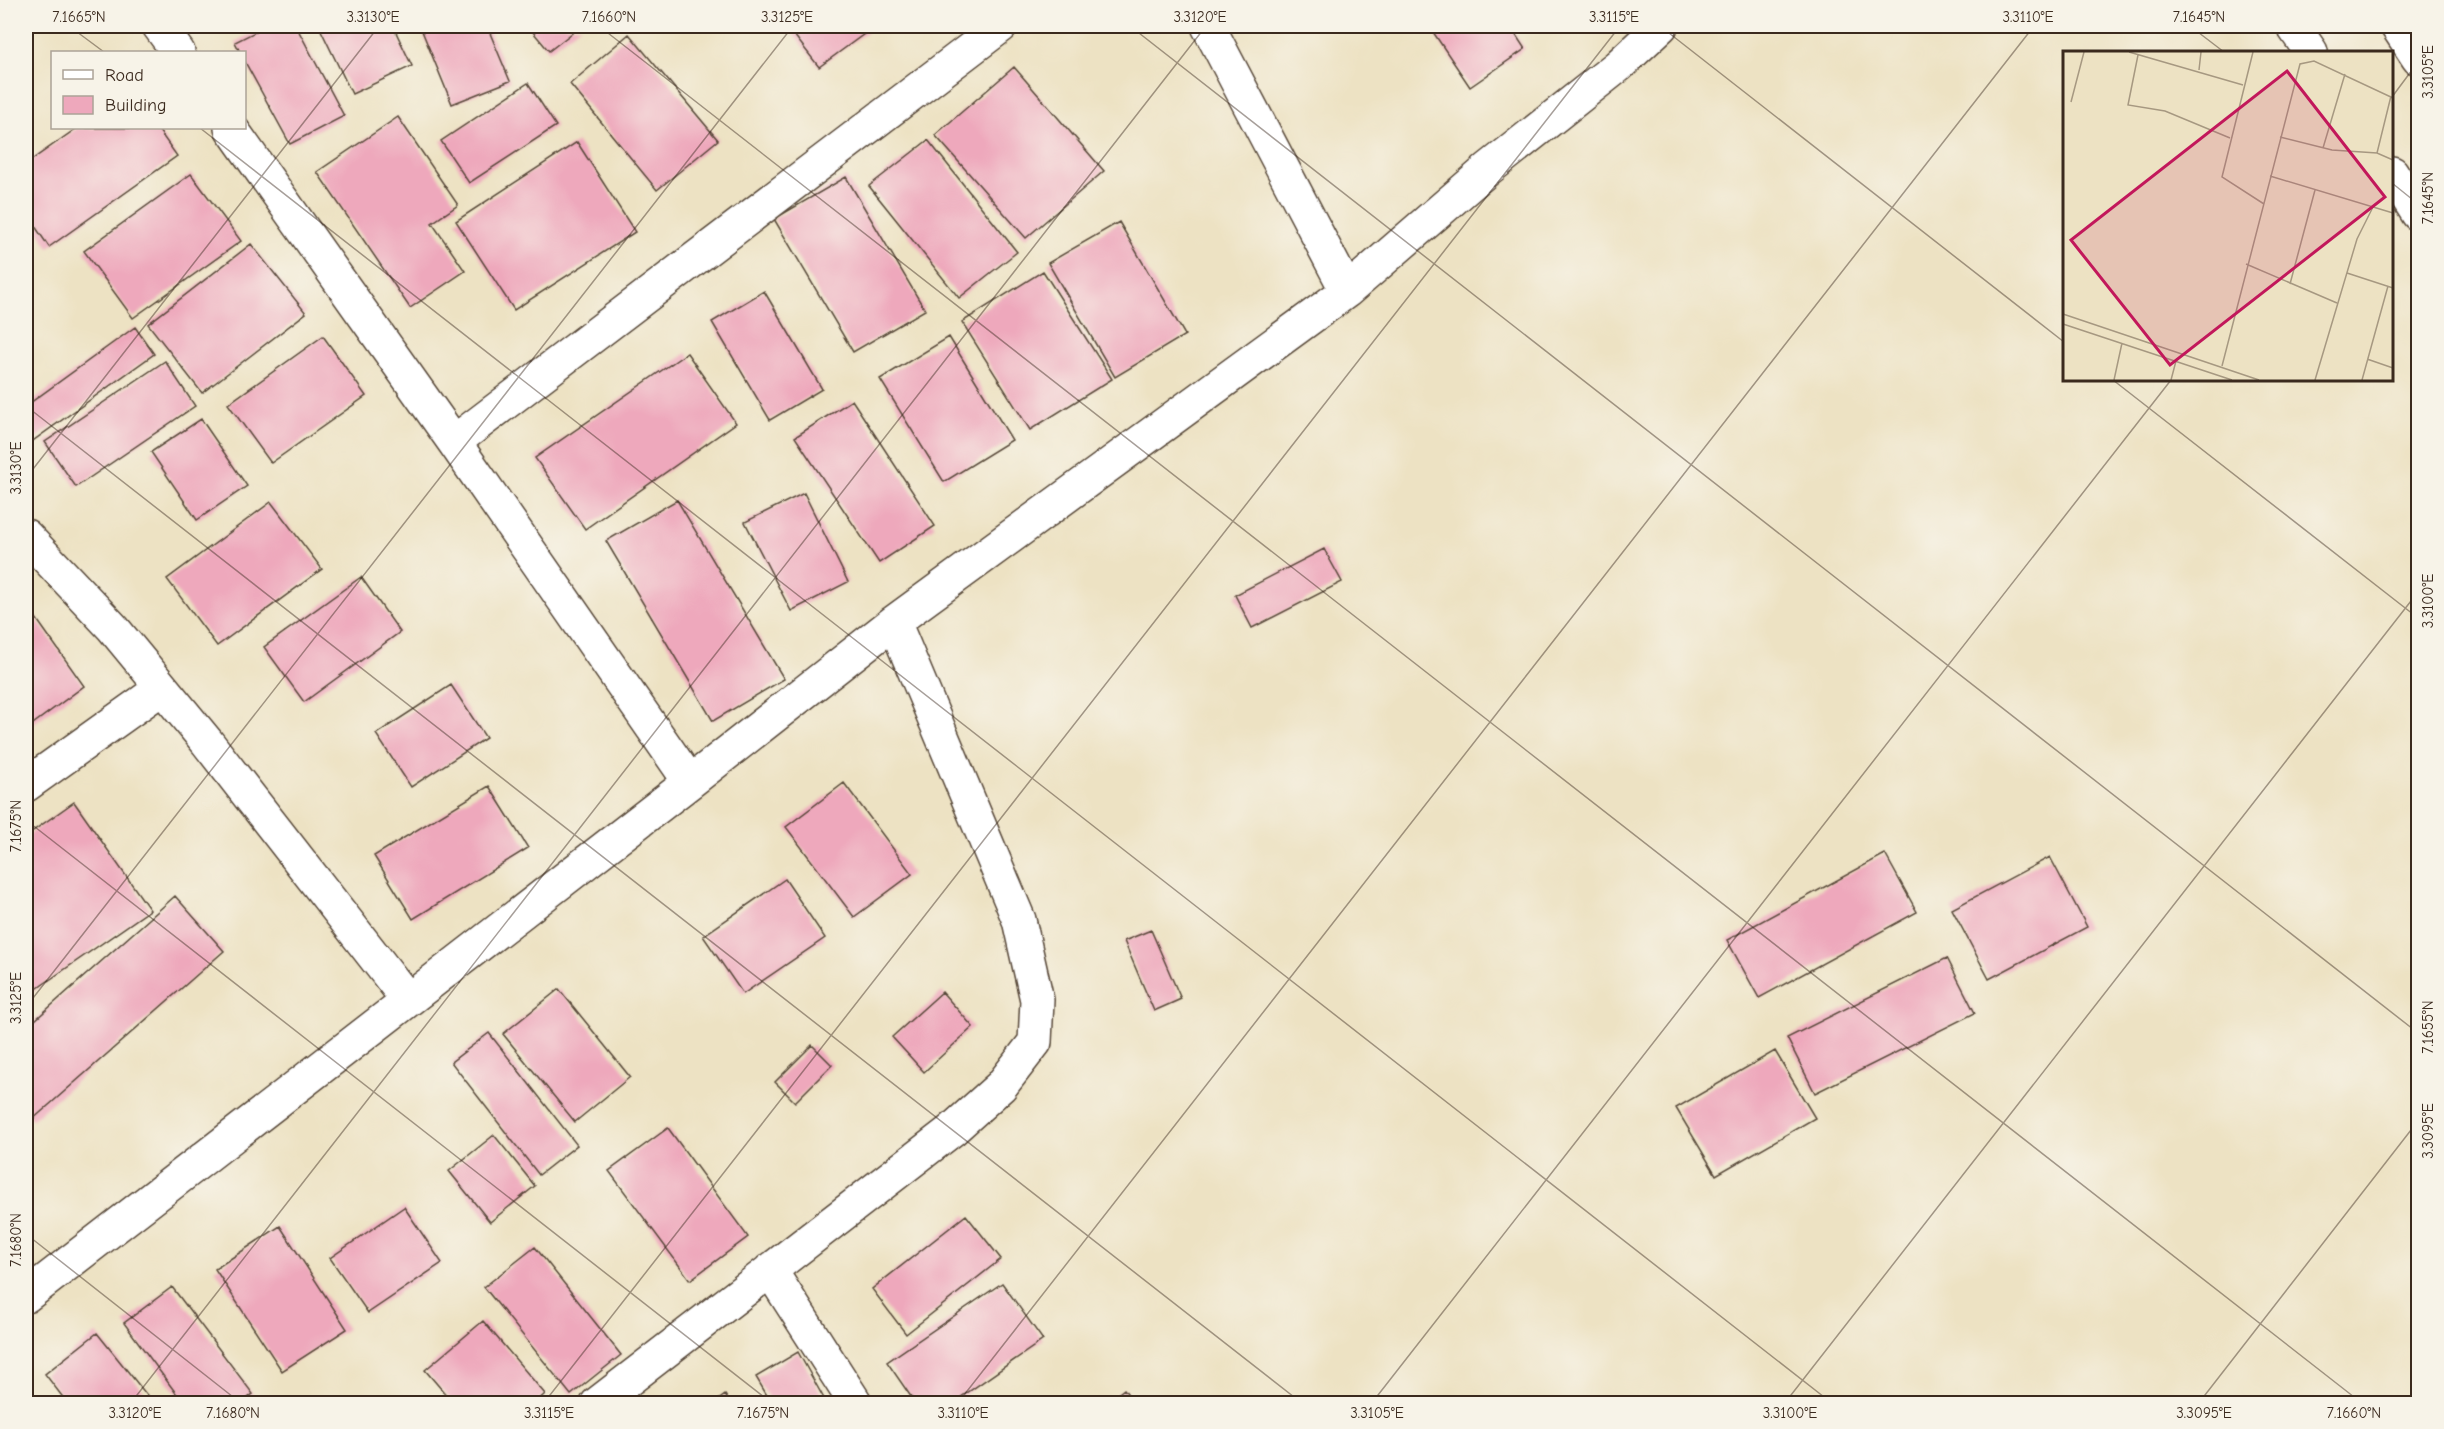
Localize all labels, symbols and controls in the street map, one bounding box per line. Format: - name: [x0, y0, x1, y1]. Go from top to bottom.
- text: 7.1665°N: [52, 8, 106, 26]
- text: 3.3130°E: [347, 8, 399, 26]
- text: 7.1660°N: [582, 8, 636, 26]
- text: 3.3125°E: [761, 8, 813, 26]
- text: 3.3120°E: [1173, 8, 1227, 26]
- text: 3.3115°E: [1589, 8, 1639, 26]
- text: 3.3110°E: [2002, 8, 2054, 26]
- text: 7.1645°N: [2173, 8, 2225, 26]
- text: 3.3105°E: [2419, 45, 2437, 99]
- legend: [51, 51, 246, 129]
- inset map: [2063, 51, 2393, 381]
- text: Road: [105, 65, 144, 86]
- text: Building: [105, 95, 167, 116]
- text: 7.1645°N: [2419, 172, 2437, 224]
- text: 3.3130°E: [7, 442, 25, 494]
- text: 3.3100°E: [2419, 574, 2437, 628]
- text: 7.1675°N: [7, 800, 25, 852]
- text: 3.3125°E: [7, 972, 25, 1024]
- text: 7.1655°N: [2419, 1000, 2437, 1054]
- text: 3.3095°E: [2419, 1103, 2437, 1159]
- text: 7.1680°N: [7, 1213, 25, 1267]
- text: 3.3120°E: [108, 1404, 162, 1422]
- text: 7.1680°N: [206, 1404, 260, 1422]
- text: 3.3115°E: [524, 1404, 574, 1422]
- text: 7.1675°N: [737, 1404, 789, 1422]
- text: 3.3110°E: [937, 1404, 989, 1422]
- text: 3.3105°E: [1350, 1404, 1404, 1422]
- text: 3.3100°E: [1763, 1404, 1817, 1422]
- text: 3.3095°E: [2176, 1404, 2232, 1422]
- text: 7.1660°N: [2327, 1404, 2381, 1422]

